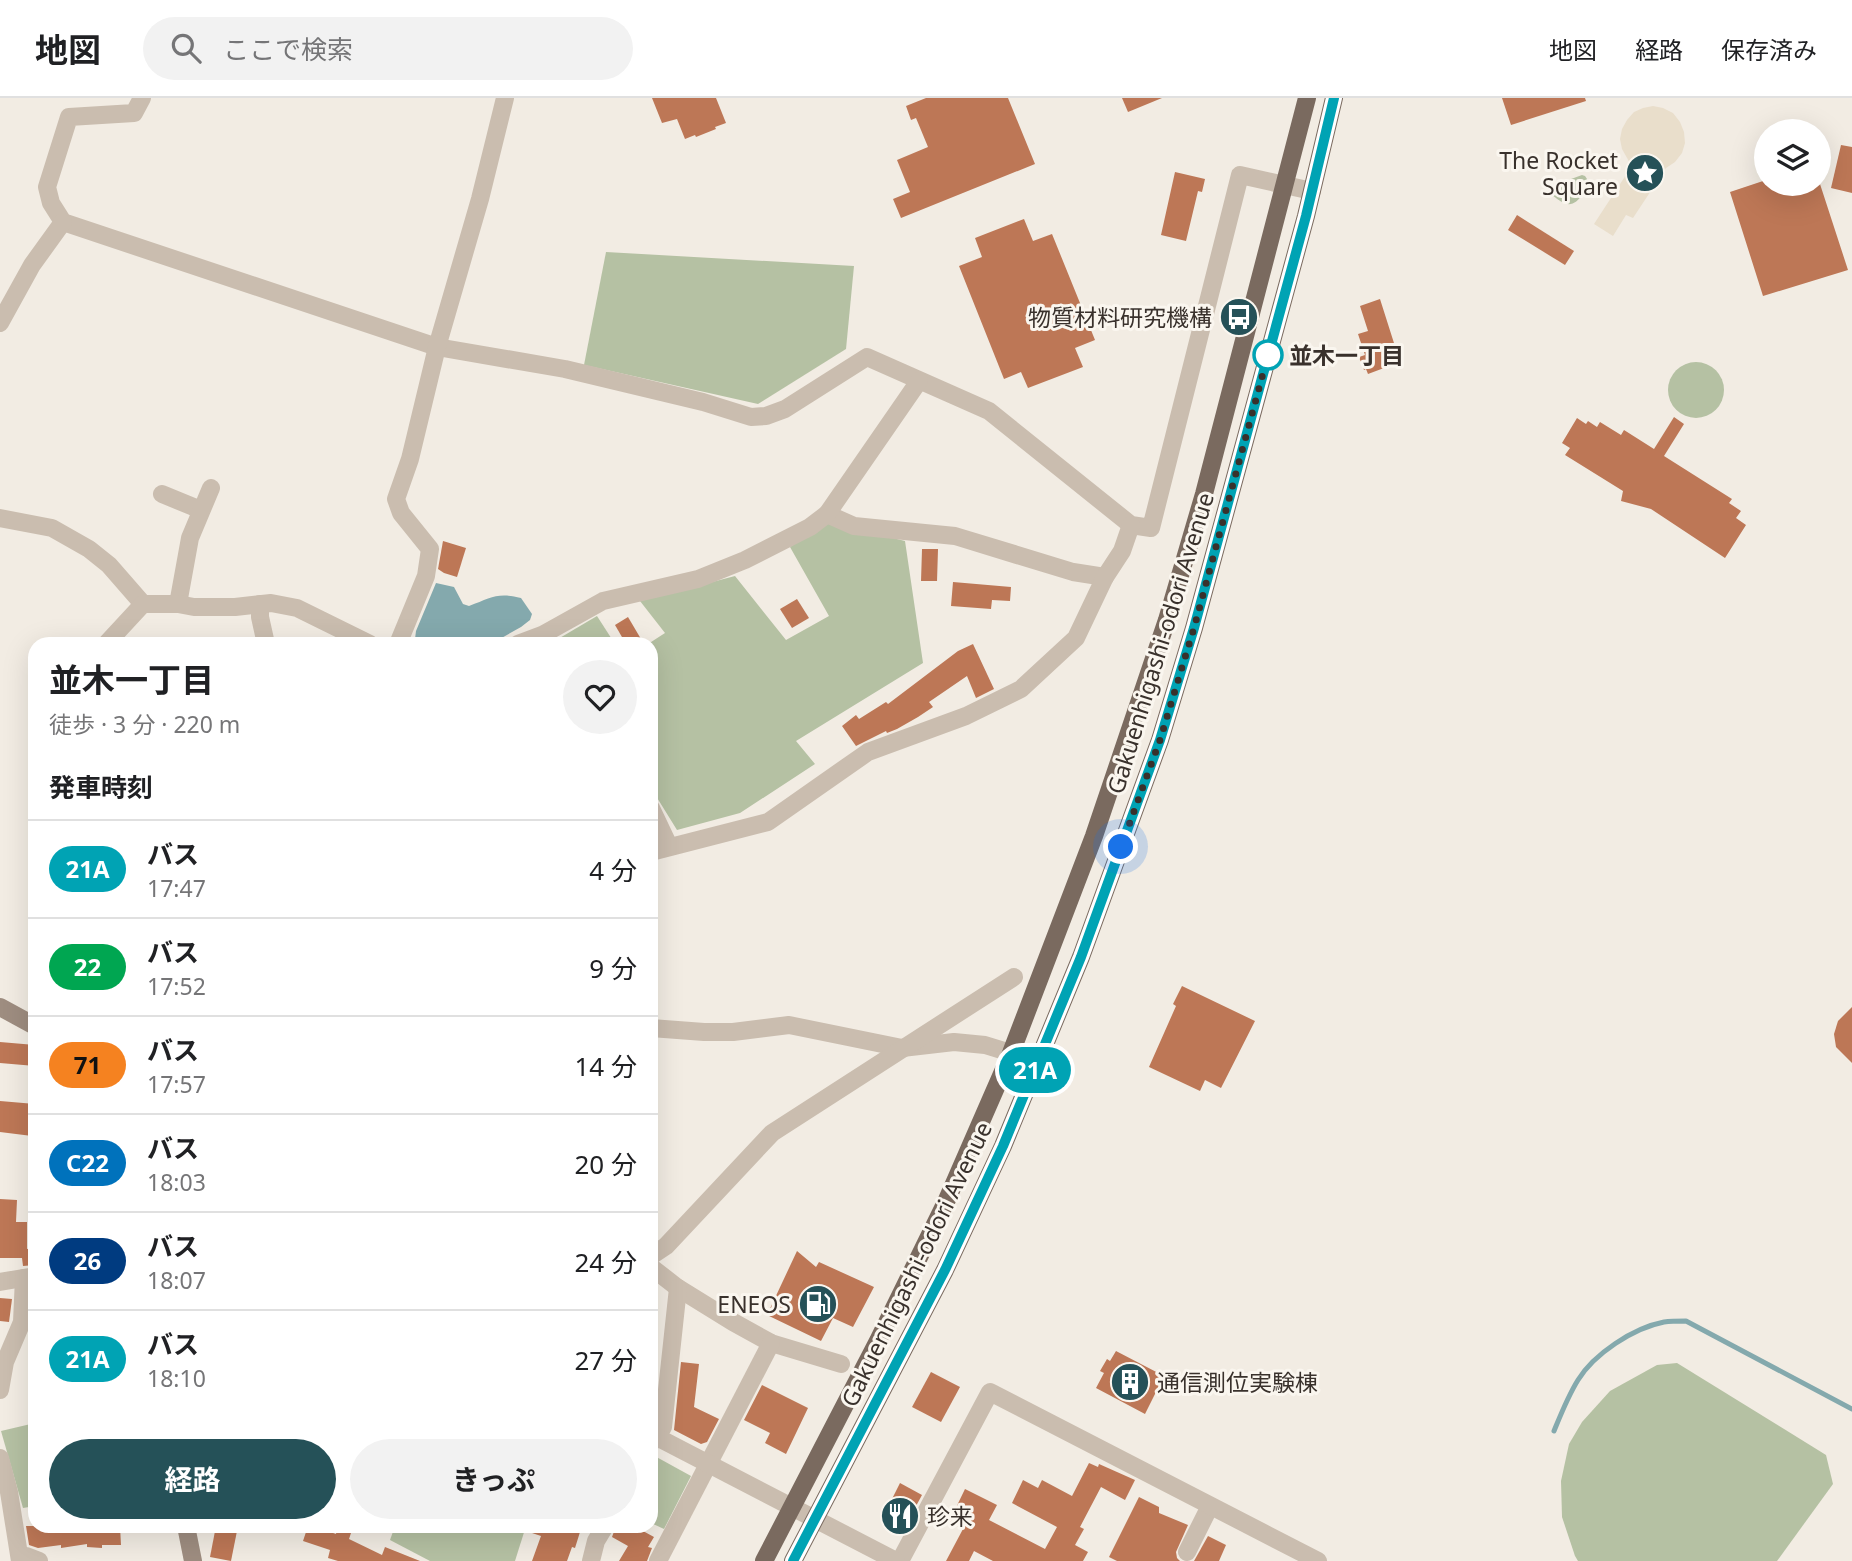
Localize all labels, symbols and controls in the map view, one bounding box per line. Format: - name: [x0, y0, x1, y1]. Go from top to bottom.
- search box: [143, 17, 633, 80]
- text: 地図: [35, 27, 101, 72]
- icon: search: [167, 29, 205, 67]
- text: ここで検索: [223, 31, 353, 67]
- text: 地図: [1549, 33, 1597, 66]
- text: 経路: [1635, 33, 1683, 66]
- text: 保存済み: [1721, 33, 1817, 66]
- map controls: [1754, 119, 1831, 196]
- button: layers: [1754, 119, 1831, 196]
- place label: The Rocket Square: [1499, 144, 1618, 202]
- place icon: The Rocket Square: [1624, 152, 1666, 194]
- bus stop icon: 物質材料研究機構: [1218, 296, 1260, 338]
- place label: 物質材料研究機構: [1028, 301, 1212, 333]
- place label: 並木一丁目: [1289, 339, 1404, 371]
- marker: 並木一丁目: [1253, 340, 1283, 370]
- street label: Gakuenhigashi-odori Avenue: [1099, 489, 1221, 797]
- text: 並木一丁目: [49, 657, 214, 702]
- button: heart: [563, 660, 637, 734]
- text: 徒歩 · 3 分 · 220 m: [49, 708, 240, 740]
- text: 発車時刻: [49, 769, 153, 805]
- your location: [1103, 829, 1138, 864]
- text: バス: [147, 836, 199, 872]
- text: 21A: [65, 852, 110, 885]
- text: 4 分: [589, 852, 637, 888]
- text: 17:47: [147, 872, 206, 904]
- text: バス: [147, 934, 199, 970]
- text: 22: [74, 950, 101, 983]
- text: 9 分: [589, 950, 637, 986]
- text: 17:52: [147, 970, 206, 1002]
- text: バス: [147, 1032, 199, 1068]
- line badge: 21A: [995, 1047, 1075, 1093]
- text: 71: [74, 1048, 101, 1081]
- text: 14 分: [574, 1048, 637, 1084]
- text: 21A: [1013, 1053, 1057, 1086]
- text: 17:57: [147, 1068, 206, 1100]
- street label: Gakuenhigashi-odori Avenue: [833, 1116, 999, 1412]
- text: バス: [147, 1130, 199, 1166]
- text: C22: [66, 1146, 109, 1179]
- text: 20 分: [574, 1146, 637, 1182]
- text: 18:03: [147, 1166, 206, 1198]
- text: バス: [147, 1228, 199, 1264]
- text: 26: [74, 1244, 101, 1277]
- text: 24 分: [574, 1244, 637, 1280]
- text: 18:07: [147, 1264, 206, 1296]
- fuel station icon: ENEOS: [797, 1283, 839, 1325]
- place label: ENEOS: [717, 1288, 791, 1320]
- text: バス: [147, 1326, 199, 1362]
- text: 21A: [65, 1342, 110, 1375]
- text: 27 分: [574, 1342, 637, 1378]
- building icon: 通信測位実験棟: [1109, 1361, 1151, 1403]
- text: 18:10: [147, 1362, 206, 1394]
- place label: 通信測位実験棟: [1157, 1366, 1318, 1398]
- button: 経路: [49, 1439, 336, 1519]
- button: きっぷ: [350, 1439, 637, 1519]
- restaurant icon: 珍来: [879, 1495, 921, 1537]
- place label: 珍来: [927, 1500, 973, 1532]

